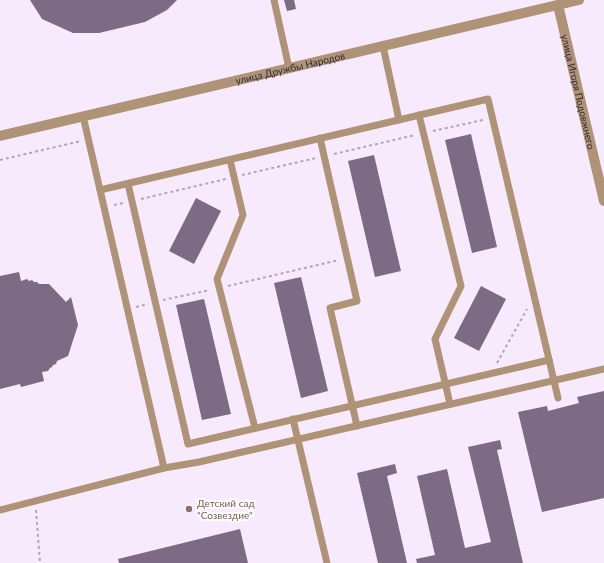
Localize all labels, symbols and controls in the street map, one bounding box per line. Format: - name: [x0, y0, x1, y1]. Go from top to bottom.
- street label: улица Игоря Подовжнего: [559, 33, 598, 151]
- street label: улица Дружбы Народов: [234, 49, 346, 87]
- place label: Детский сад "Созвездие": [197, 497, 255, 521]
- marker: Детский сад "Созвездие": [184, 504, 194, 514]

